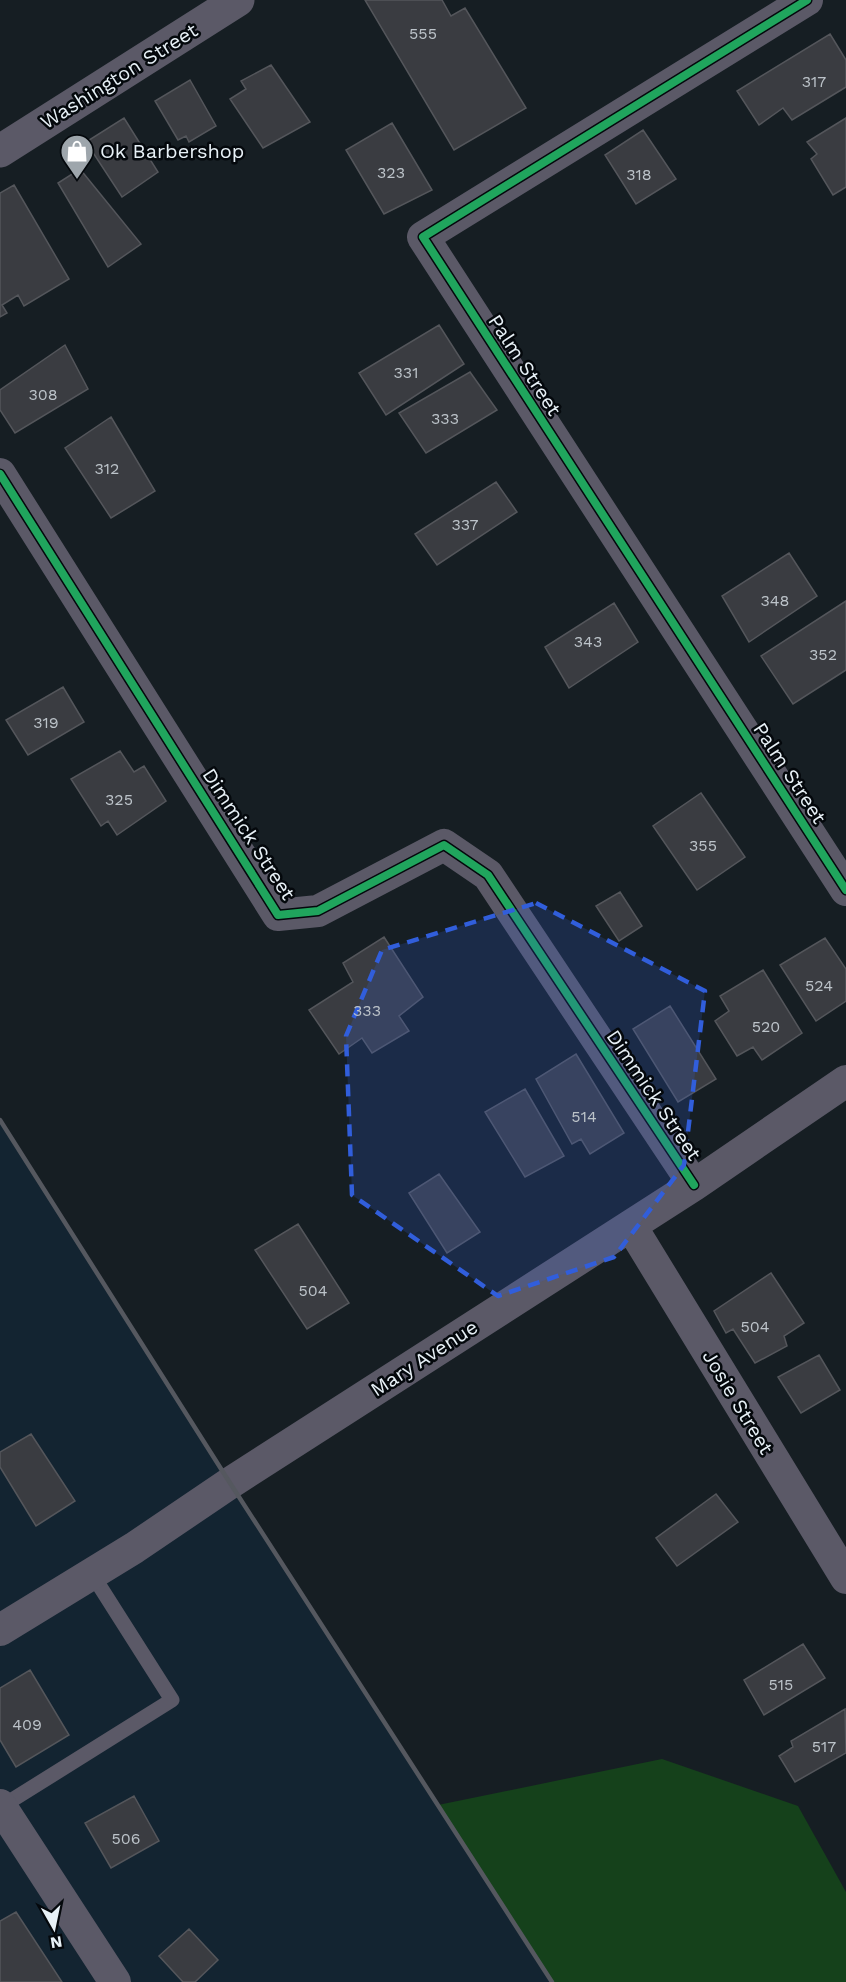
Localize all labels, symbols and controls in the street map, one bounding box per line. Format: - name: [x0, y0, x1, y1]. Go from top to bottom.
- street label: Washington Street: [36, 18, 203, 134]
- house number: 555: [409, 24, 437, 43]
- house number: 317: [802, 72, 826, 91]
- shop icon: Ok Barbershop: [59, 133, 95, 180]
- place label: Ok Barbershop: [100, 139, 244, 163]
- house number: 323: [377, 163, 405, 182]
- house number: 318: [626, 165, 652, 184]
- street label: Palm Street: [483, 310, 567, 421]
- house number: 331: [394, 363, 418, 382]
- house number: 308: [28, 385, 58, 404]
- house number: 333: [431, 409, 459, 428]
- house number: 312: [95, 459, 119, 478]
- house number: 337: [452, 515, 479, 534]
- house number: 348: [761, 591, 789, 610]
- house number: 343: [574, 632, 602, 651]
- house number: 352: [809, 645, 837, 664]
- house number: 319: [33, 713, 59, 732]
- street label: Palm Street: [748, 718, 832, 829]
- street label: Dimmick Street: [197, 764, 301, 905]
- house number: 325: [105, 790, 133, 809]
- house number: 355: [689, 836, 717, 855]
- house number: 524: [805, 976, 833, 995]
- house number: 333: [353, 1001, 381, 1020]
- house number: 520: [752, 1017, 780, 1036]
- street label: Dimmick Street: [601, 1025, 707, 1165]
- house number: 514: [571, 1107, 597, 1126]
- house number: 504: [298, 1281, 328, 1300]
- street label: Mary Avenue: [366, 1314, 482, 1402]
- house number: 504: [740, 1317, 770, 1336]
- street label: Josie Street: [697, 1345, 779, 1459]
- house number: 515: [769, 1675, 793, 1694]
- house number: 409: [12, 1715, 42, 1734]
- house number: 517: [812, 1737, 836, 1756]
- house number: 506: [112, 1829, 141, 1848]
- north arrow: [24, 1898, 84, 1958]
- text: N: [49, 1932, 64, 1953]

